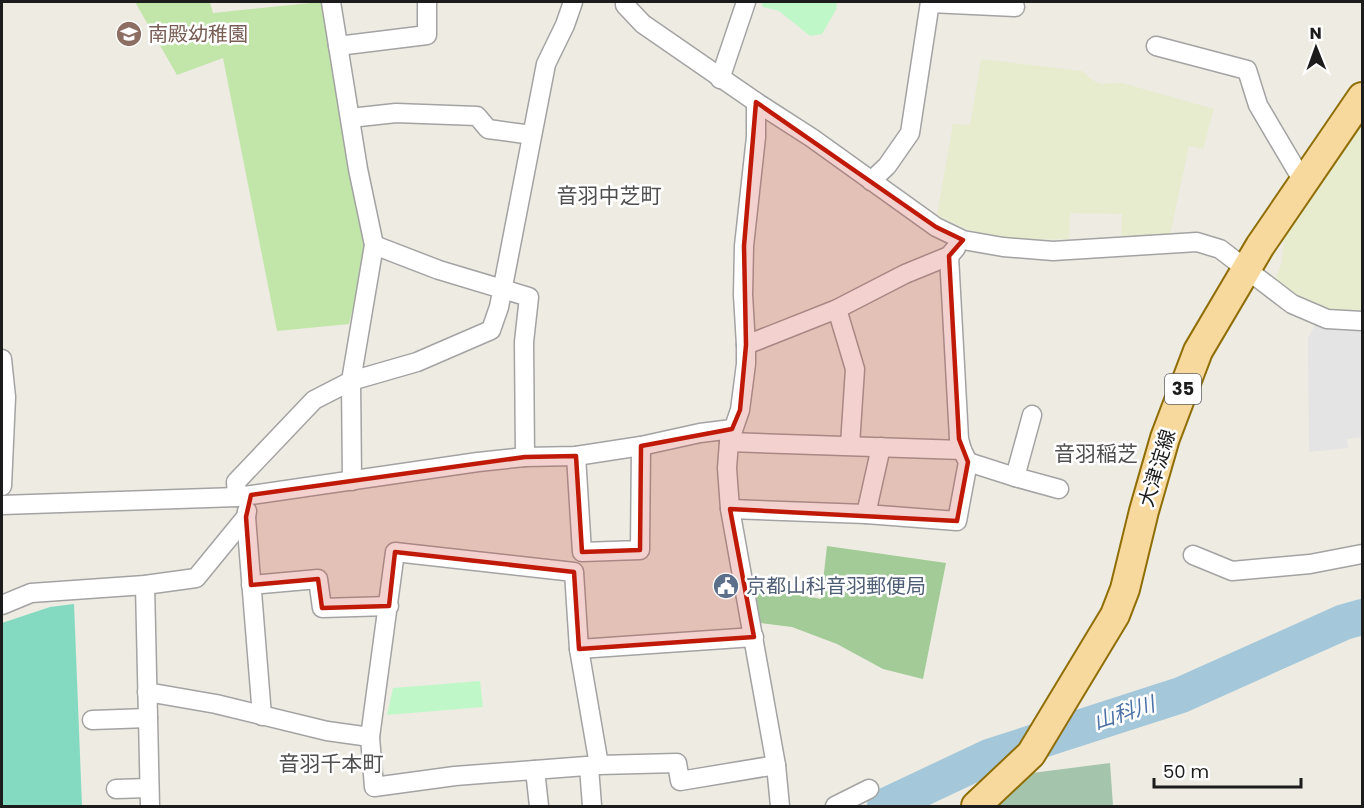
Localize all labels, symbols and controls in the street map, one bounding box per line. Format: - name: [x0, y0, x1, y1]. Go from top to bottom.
- north arrow: [1286, 18, 1346, 78]
- school or university icon: 南殿幼稚園: [114, 19, 144, 49]
- place label: 南殿幼稚園: [148, 20, 248, 48]
- text: N: [1310, 22, 1322, 45]
- district label: 音羽中芝町: [557, 181, 662, 210]
- road number: 35: [1165, 374, 1201, 404]
- street label: 大津淀線: [1132, 426, 1182, 510]
- district label: 音羽稲芝: [1054, 439, 1138, 468]
- public building icon: 京都山科音羽郵便局: [711, 571, 741, 601]
- place label: 京都山科音羽郵便局: [746, 572, 926, 600]
- water label: 山科川: [1089, 688, 1160, 736]
- district label: 音羽千本町: [279, 749, 384, 778]
- scale bar: [1154, 751, 1301, 789]
- text: 50 m: [1163, 759, 1209, 784]

